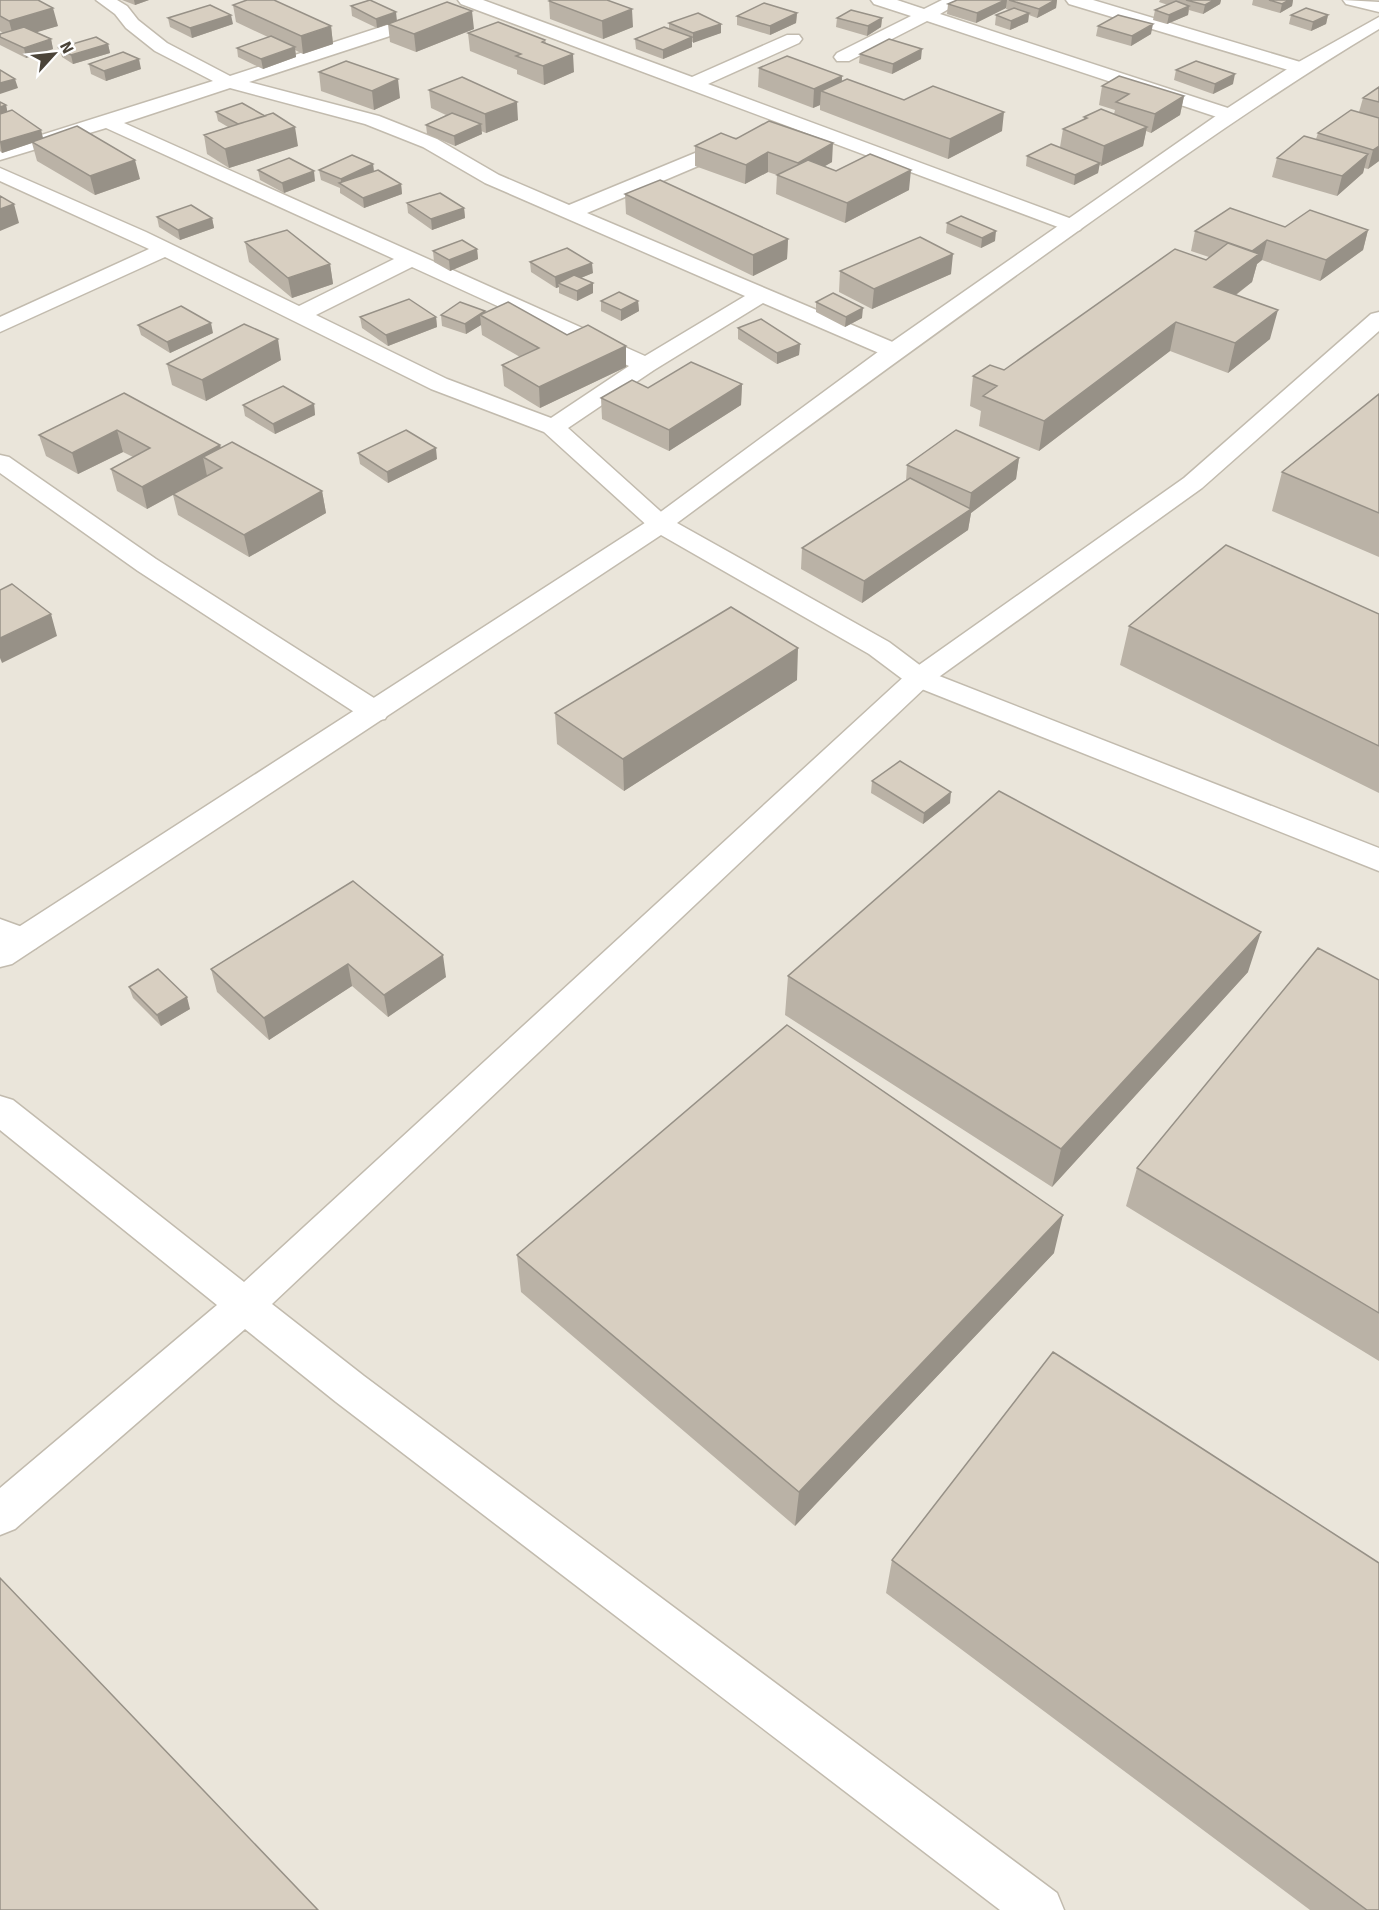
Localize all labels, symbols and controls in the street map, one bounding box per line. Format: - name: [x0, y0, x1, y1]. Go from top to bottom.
- north arrow: [24, 24, 84, 84]
- text: N: [55, 38, 78, 57]

